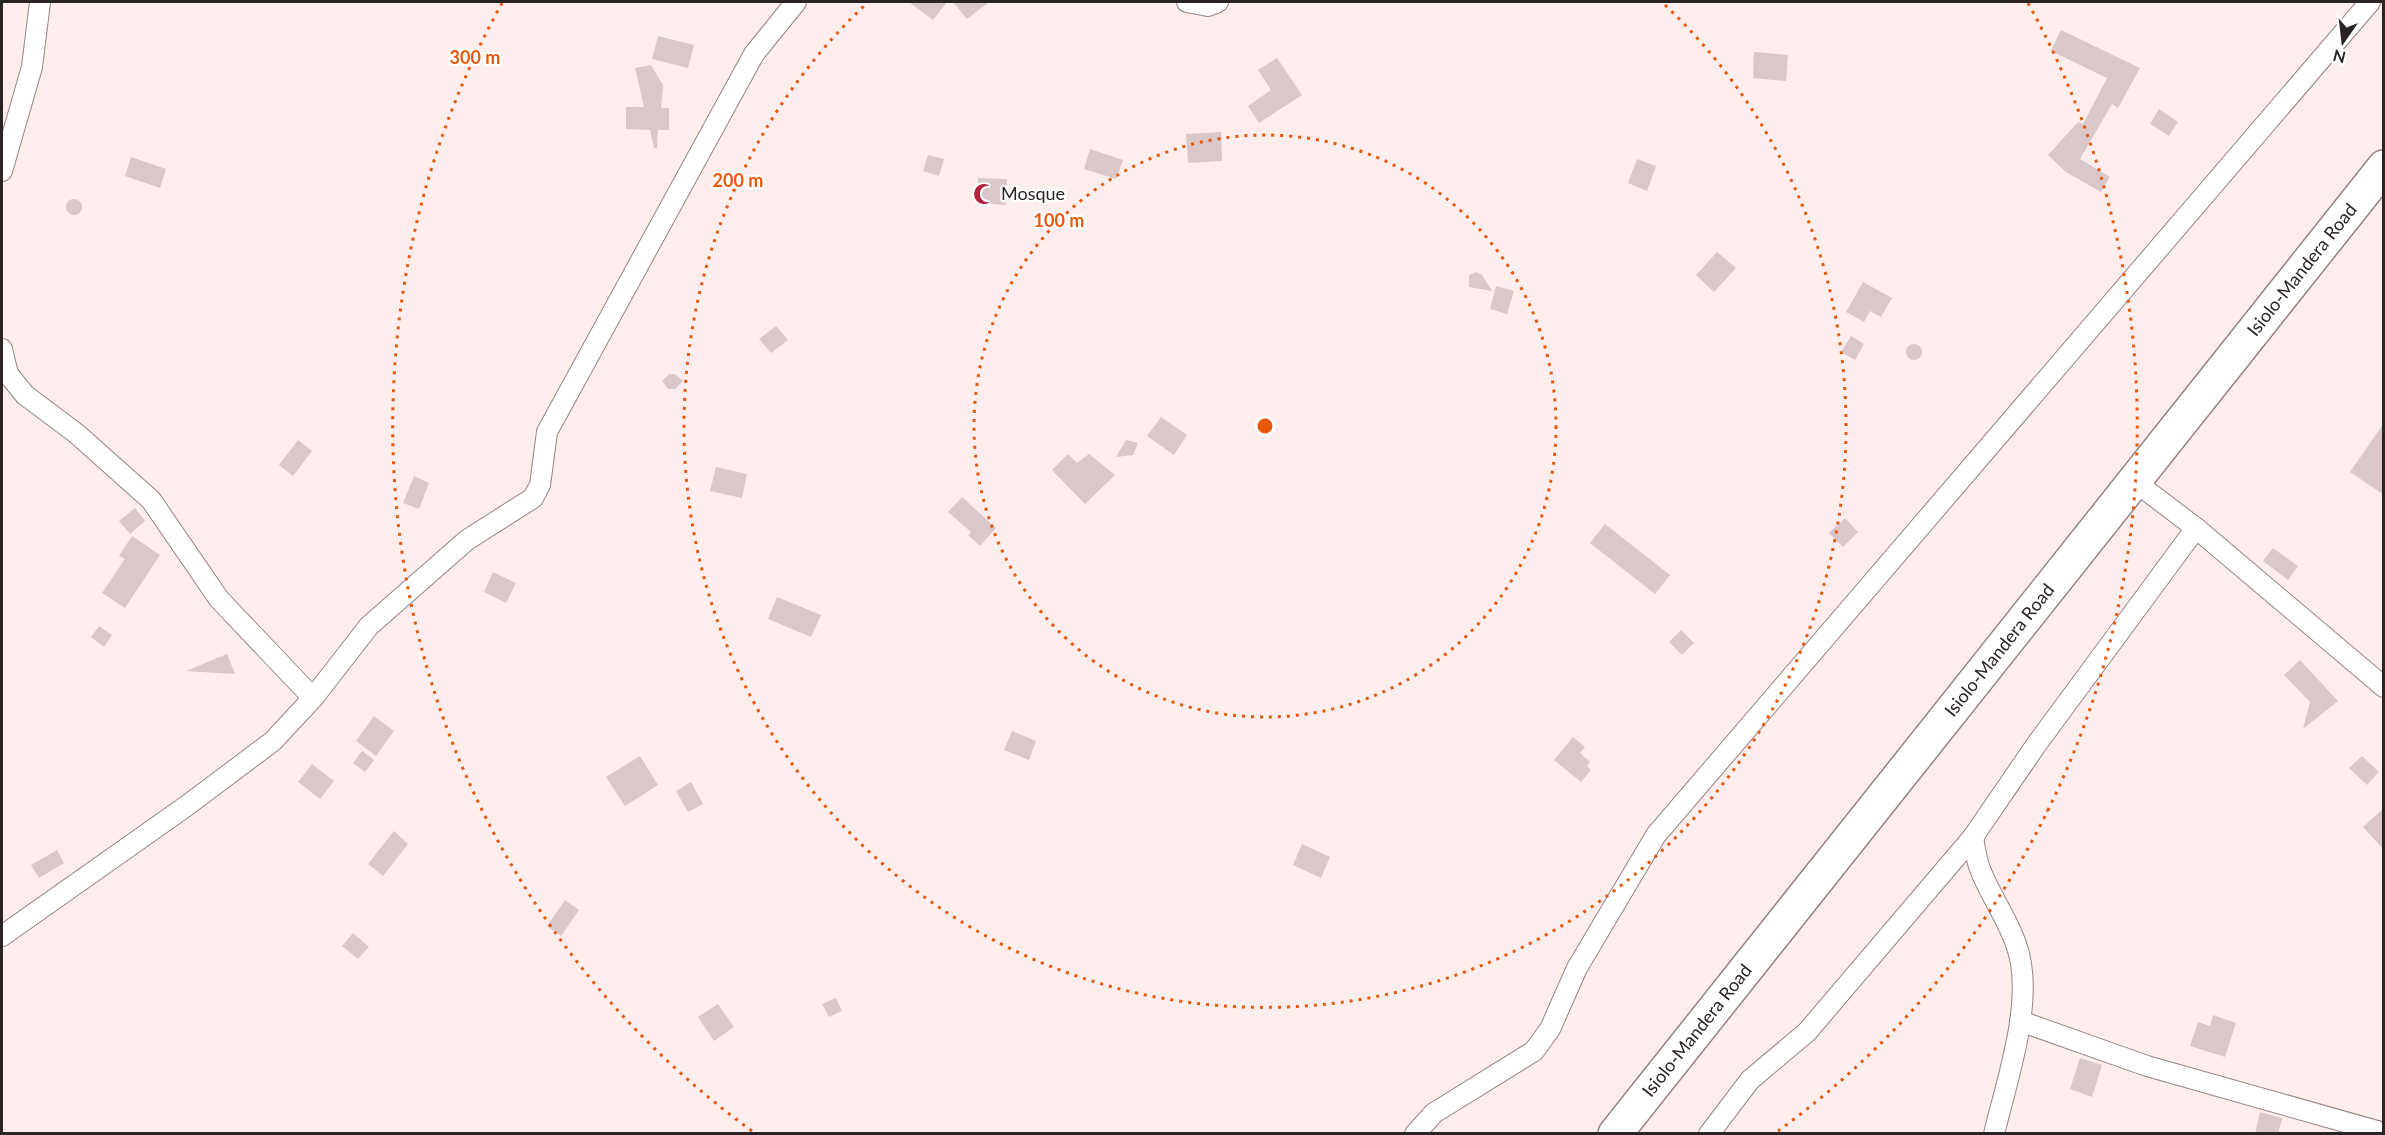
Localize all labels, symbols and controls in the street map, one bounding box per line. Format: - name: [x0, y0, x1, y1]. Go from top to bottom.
- north arrow: [2313, 12, 2373, 72]
- text: 300 m: [450, 46, 500, 68]
- text: N: [2331, 46, 2348, 68]
- text: 200 m: [713, 169, 763, 191]
- mosque icon: Mosque: [972, 182, 996, 206]
- place label: Mosque: [1001, 182, 1065, 204]
- street label: Isiolo-Mandera Road: [2242, 199, 2361, 340]
- text: 100 m: [1034, 209, 1084, 231]
- centre of rings: [1255, 416, 1275, 436]
- street label: Isiolo-Mandera Road: [1939, 579, 2058, 720]
- street label: Isiolo-Mandera Road: [1637, 959, 1756, 1101]

